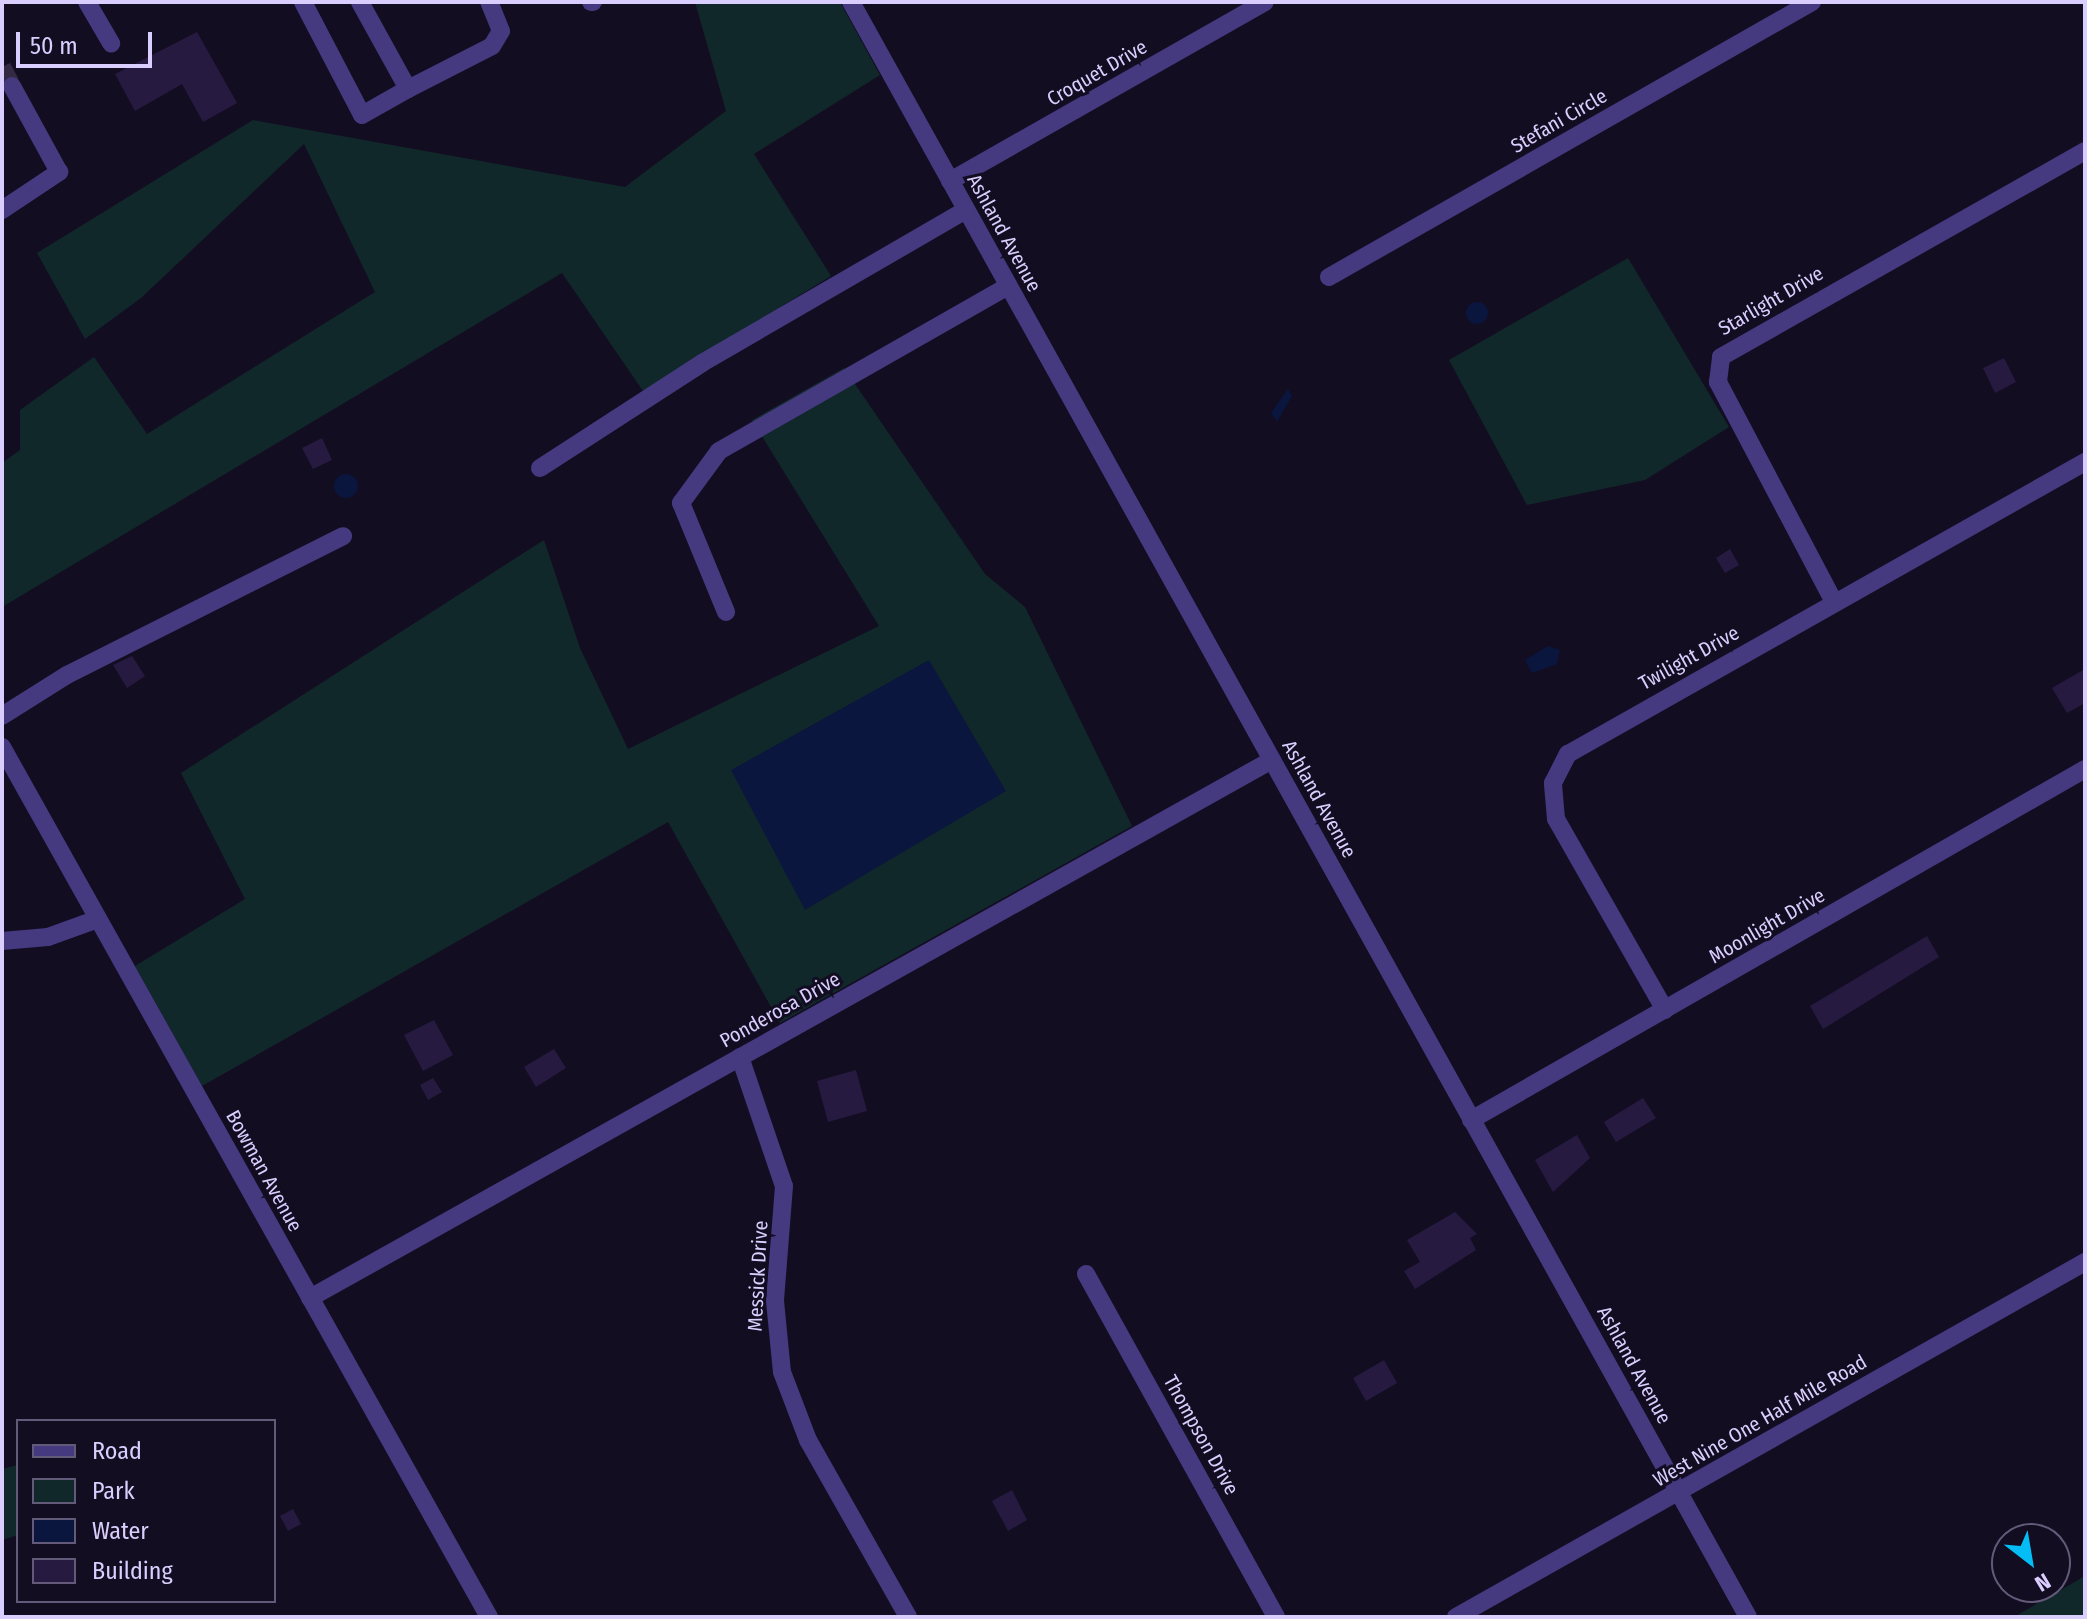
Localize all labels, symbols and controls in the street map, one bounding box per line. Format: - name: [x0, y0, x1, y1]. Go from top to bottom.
- scale bar: [20, 16, 156, 66]
- text: 50 m: [30, 32, 78, 60]
- street label: Croquet Drive: [1043, 35, 1151, 111]
- street label: Stefani Circle: [1507, 84, 1611, 158]
- street label: Ashland Avenue: [962, 170, 1046, 296]
- street label: Starlight Drive: [1714, 261, 1828, 341]
- street label: Twilight Drive: [1635, 621, 1743, 695]
- street label: Ashland Avenue: [1277, 736, 1361, 862]
- street label: Moonlight Drive: [1705, 883, 1829, 969]
- street label: Ponderosa Drive: [716, 967, 844, 1053]
- street label: Bowman Avenue: [221, 1106, 307, 1236]
- street label: Messick Drive: [743, 1220, 773, 1332]
- street label: Ashland Avenue: [1592, 1302, 1676, 1428]
- street label: West Nine One Half Mile Road: [1649, 1350, 1871, 1492]
- street label: Thompson Drive: [1158, 1371, 1244, 1499]
- legend: [16, 1419, 276, 1603]
- text: Road: [92, 1437, 142, 1465]
- text: Park: [92, 1477, 135, 1505]
- text: Water: [92, 1517, 149, 1545]
- north arrow: [1991, 1523, 2071, 1603]
- text: Building: [92, 1557, 173, 1585]
- text: N: [2030, 1567, 2055, 1597]

